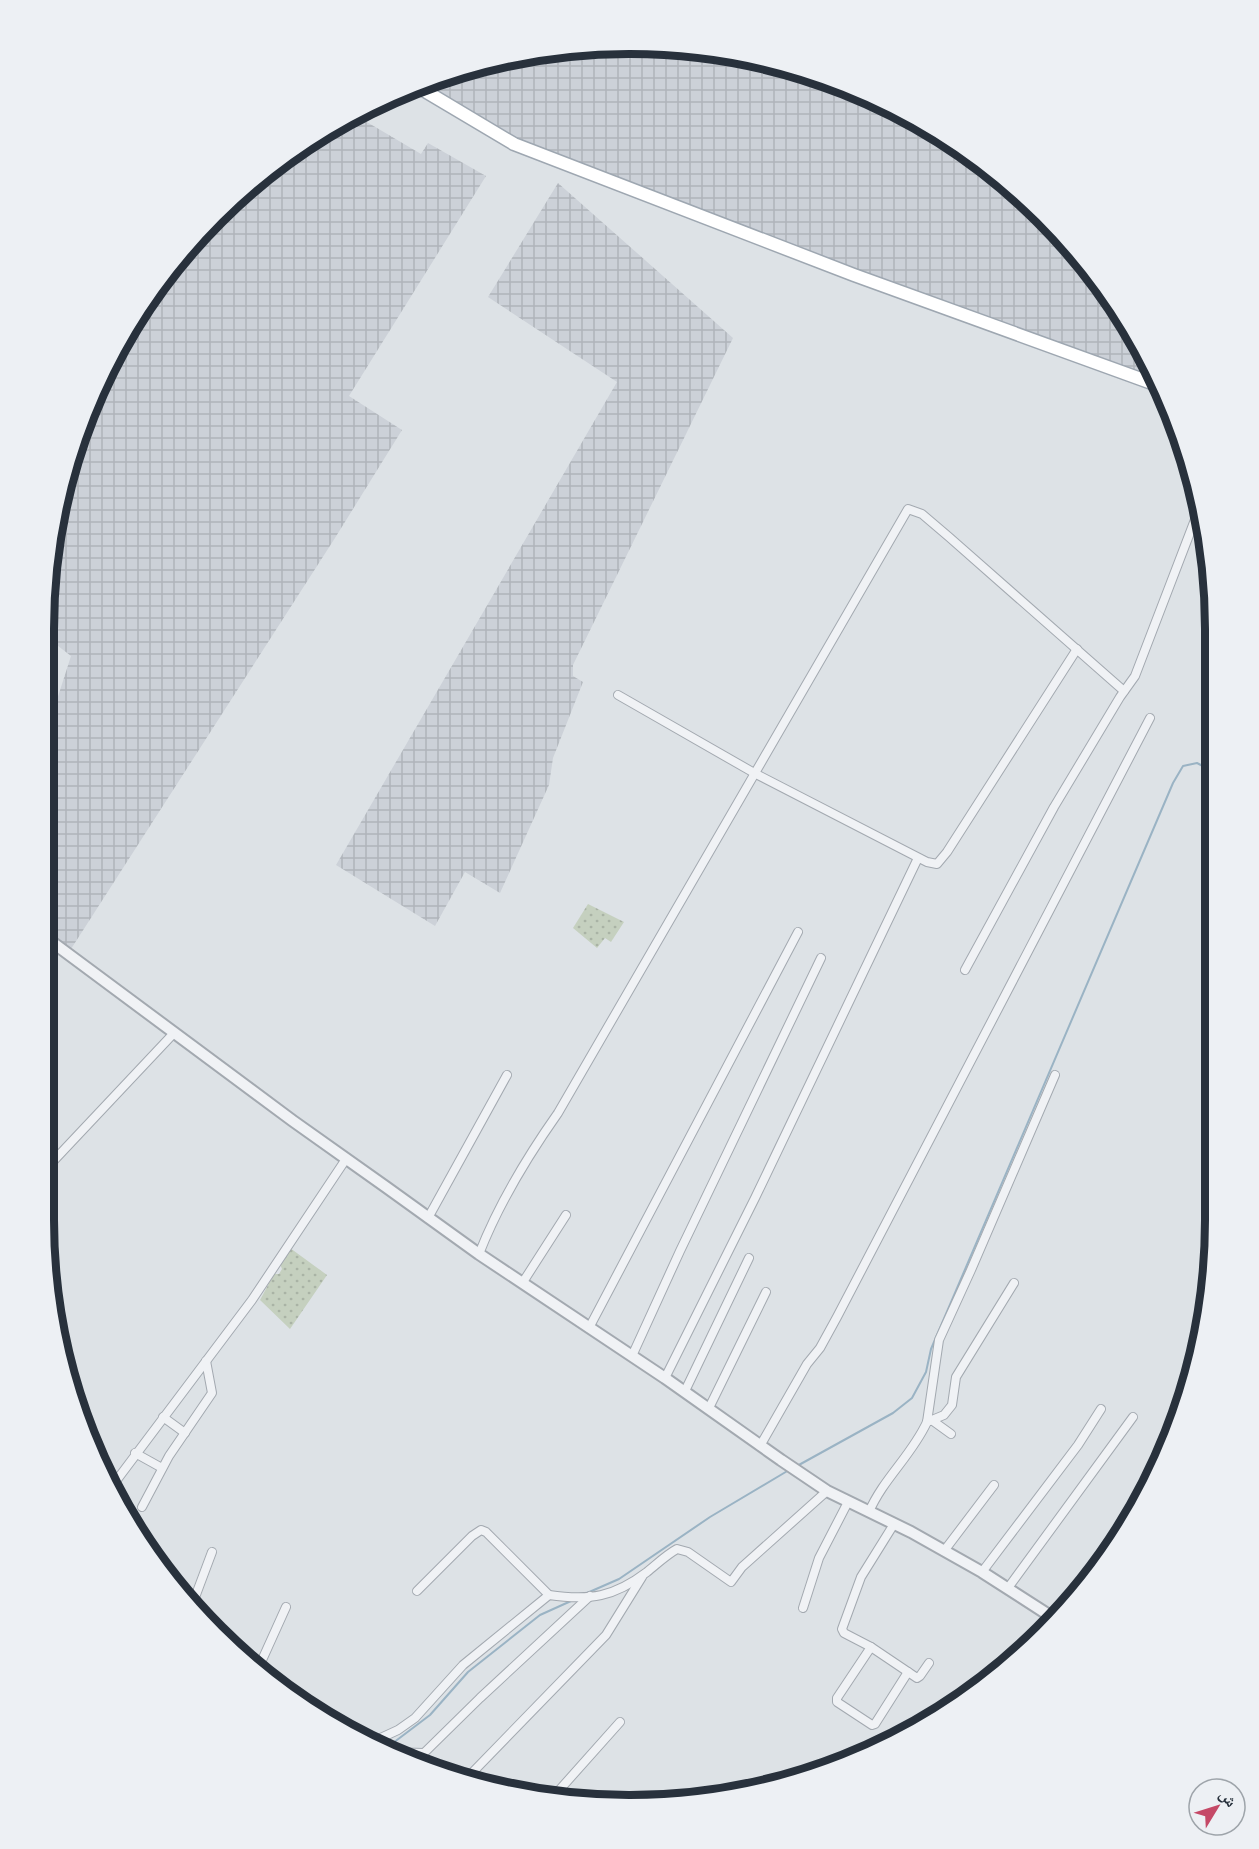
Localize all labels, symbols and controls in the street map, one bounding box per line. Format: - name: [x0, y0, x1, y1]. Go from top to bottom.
- north arrow: [1187, 1777, 1247, 1837]
- text: ش: [1216, 1787, 1240, 1811]

